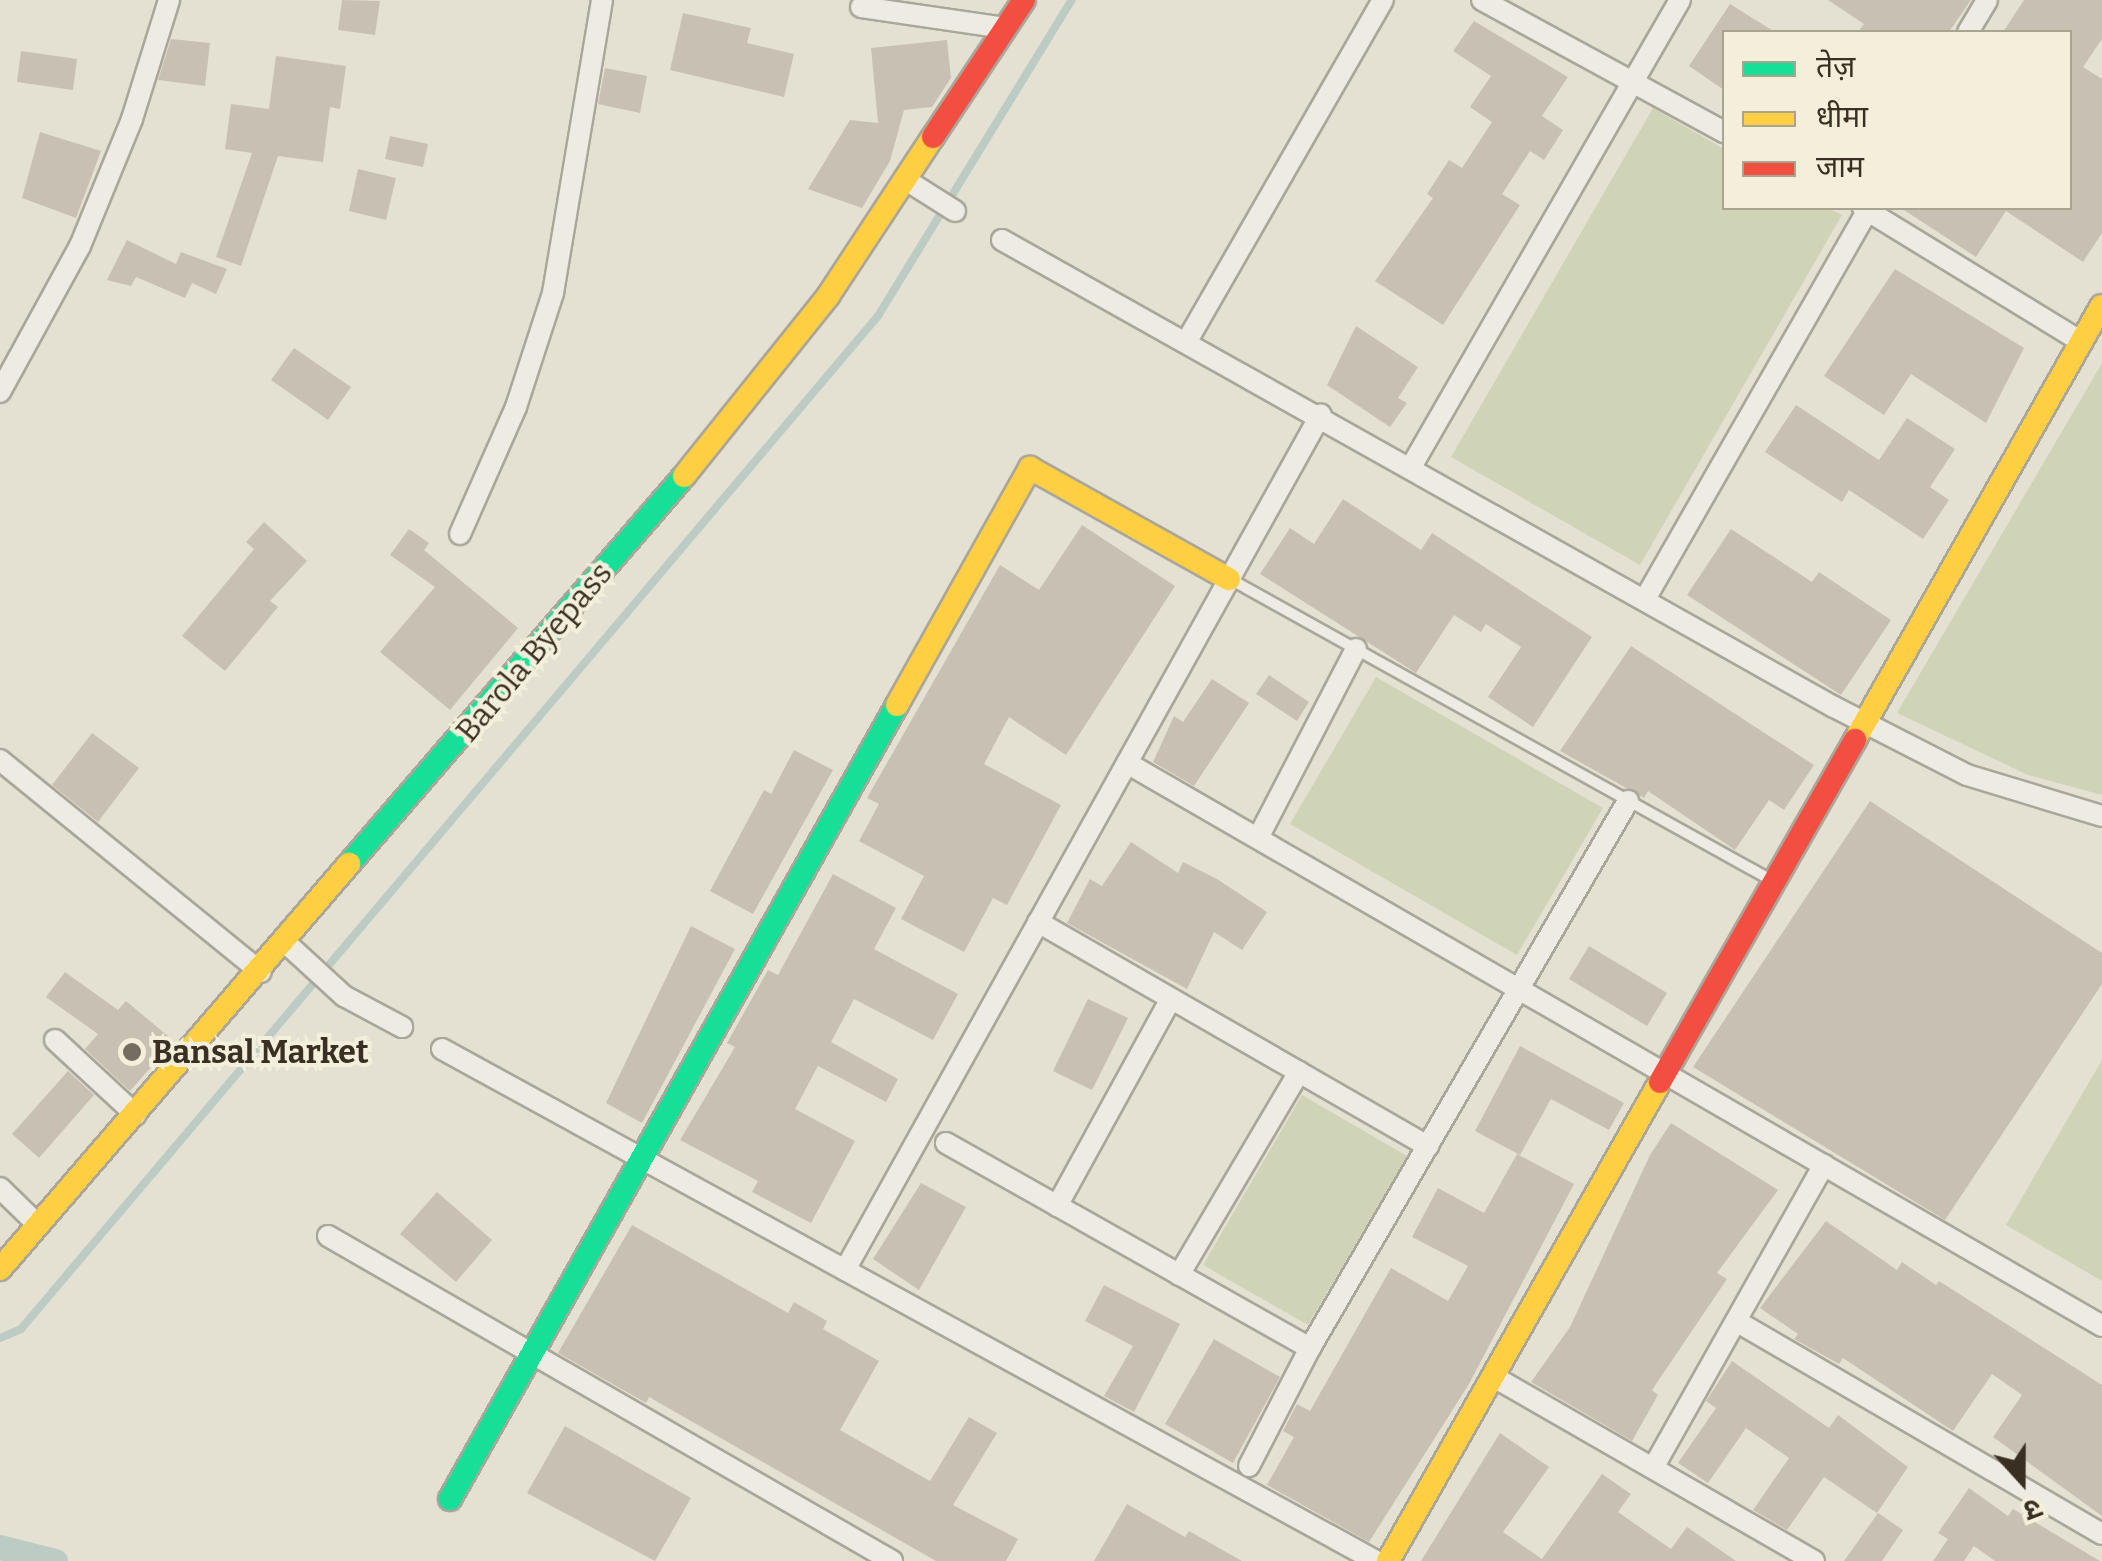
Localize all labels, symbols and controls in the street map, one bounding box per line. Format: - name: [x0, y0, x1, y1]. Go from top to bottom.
- legend: [1722, 30, 2072, 210]
- text: तेज़: [1816, 49, 1855, 85]
- text: धीमा: [1816, 99, 1868, 135]
- text: जाम: [1816, 149, 1864, 185]
- street label: Barola Byepass: [448, 554, 620, 750]
- place label: Bansal Market: [152, 1033, 369, 1071]
- marker: Bansal Market: [121, 1041, 143, 1063]
- north arrow: [1972, 1431, 2072, 1531]
- text: उ: [2019, 1491, 2047, 1528]

